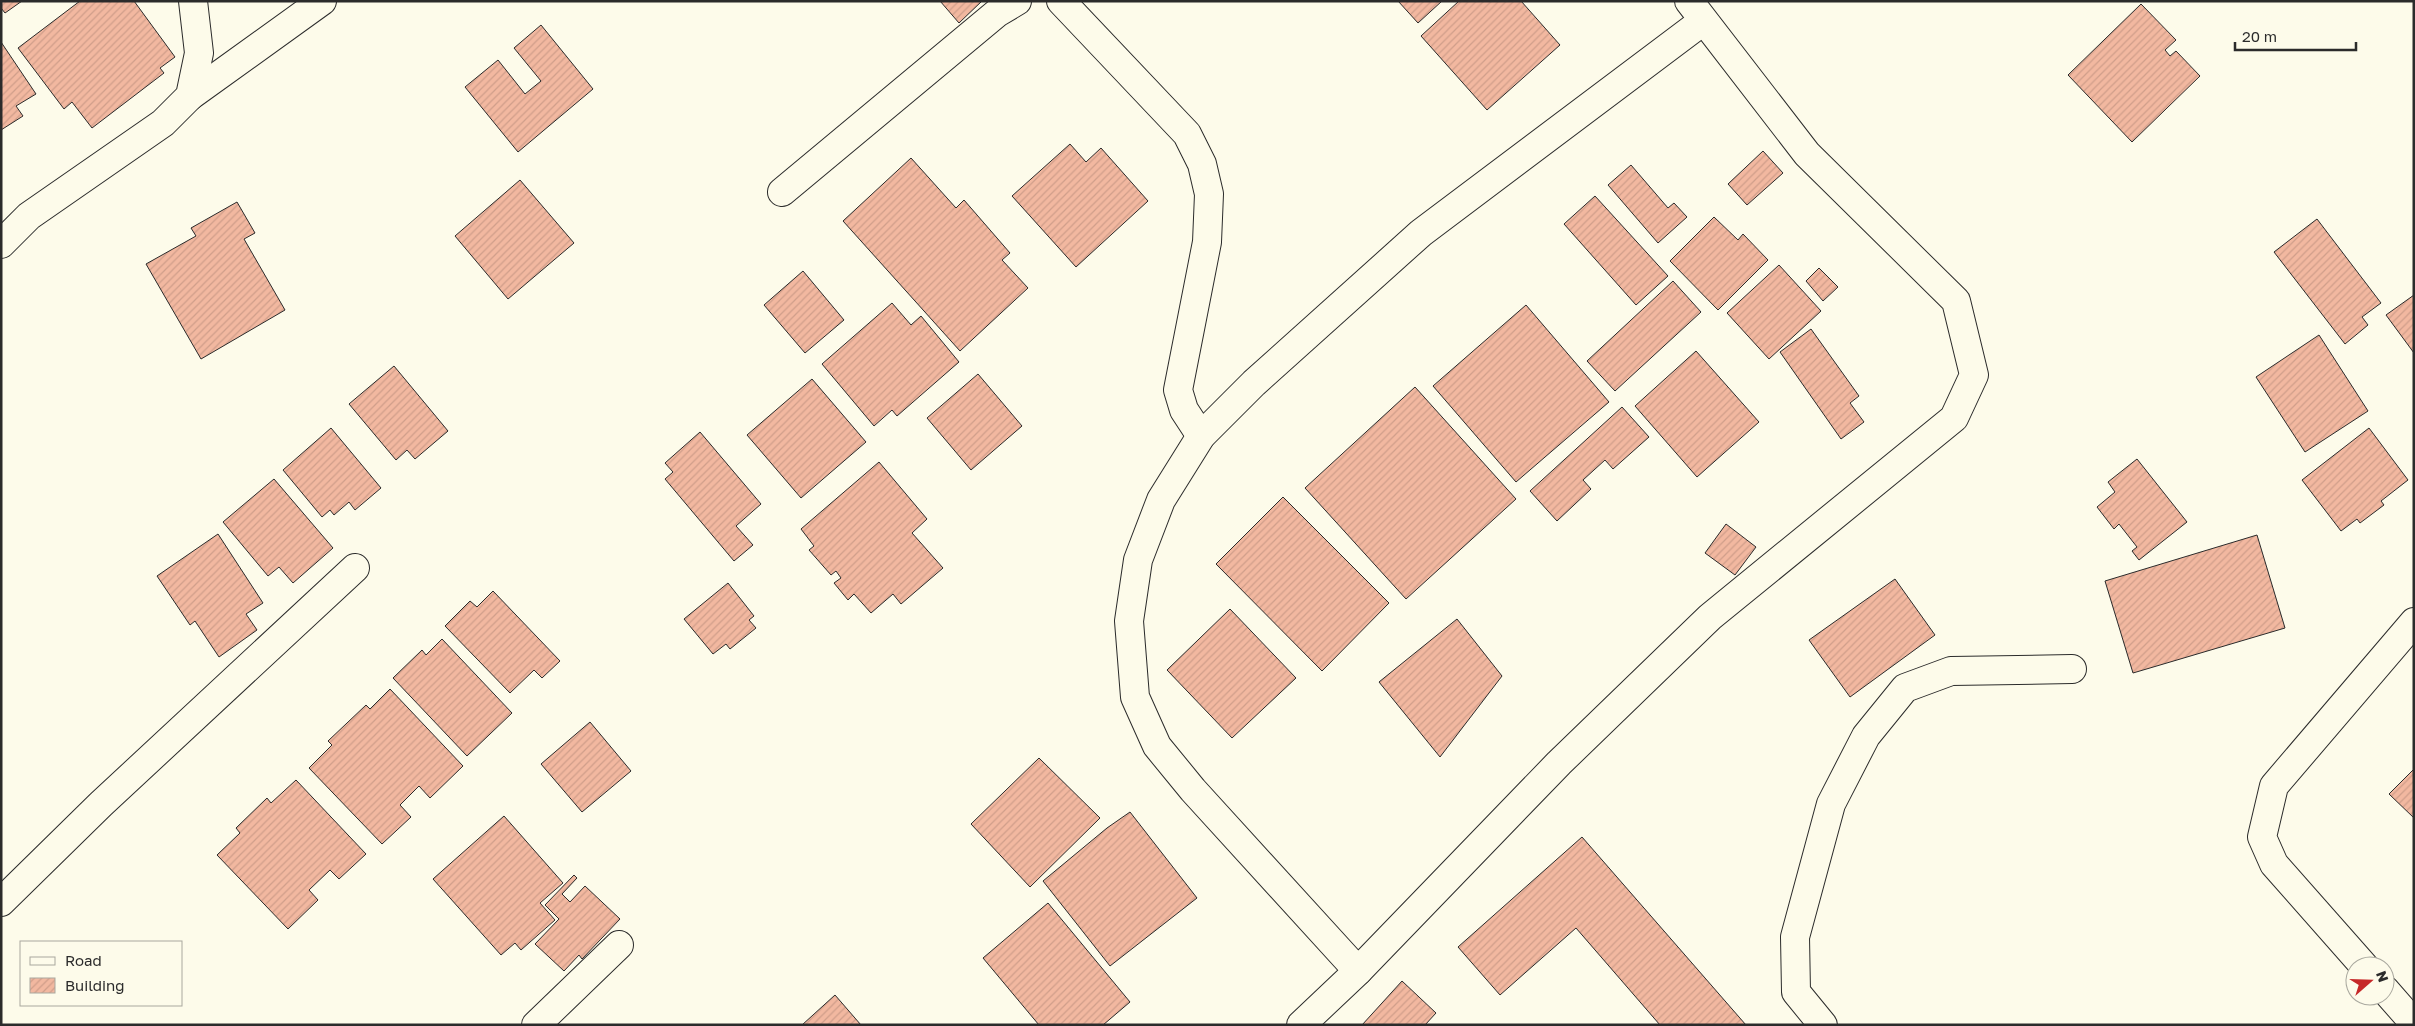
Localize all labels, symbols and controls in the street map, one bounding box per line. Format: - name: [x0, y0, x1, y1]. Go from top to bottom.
- scale bar: [2235, 20, 2356, 52]
- text: 20 m: [2242, 27, 2277, 45]
- legend: [20, 941, 182, 1006]
- text: Road: [65, 951, 102, 969]
- north arrow: [2345, 956, 2395, 1006]
- text: N: [2373, 968, 2392, 984]
- text: Building: [65, 976, 125, 994]

